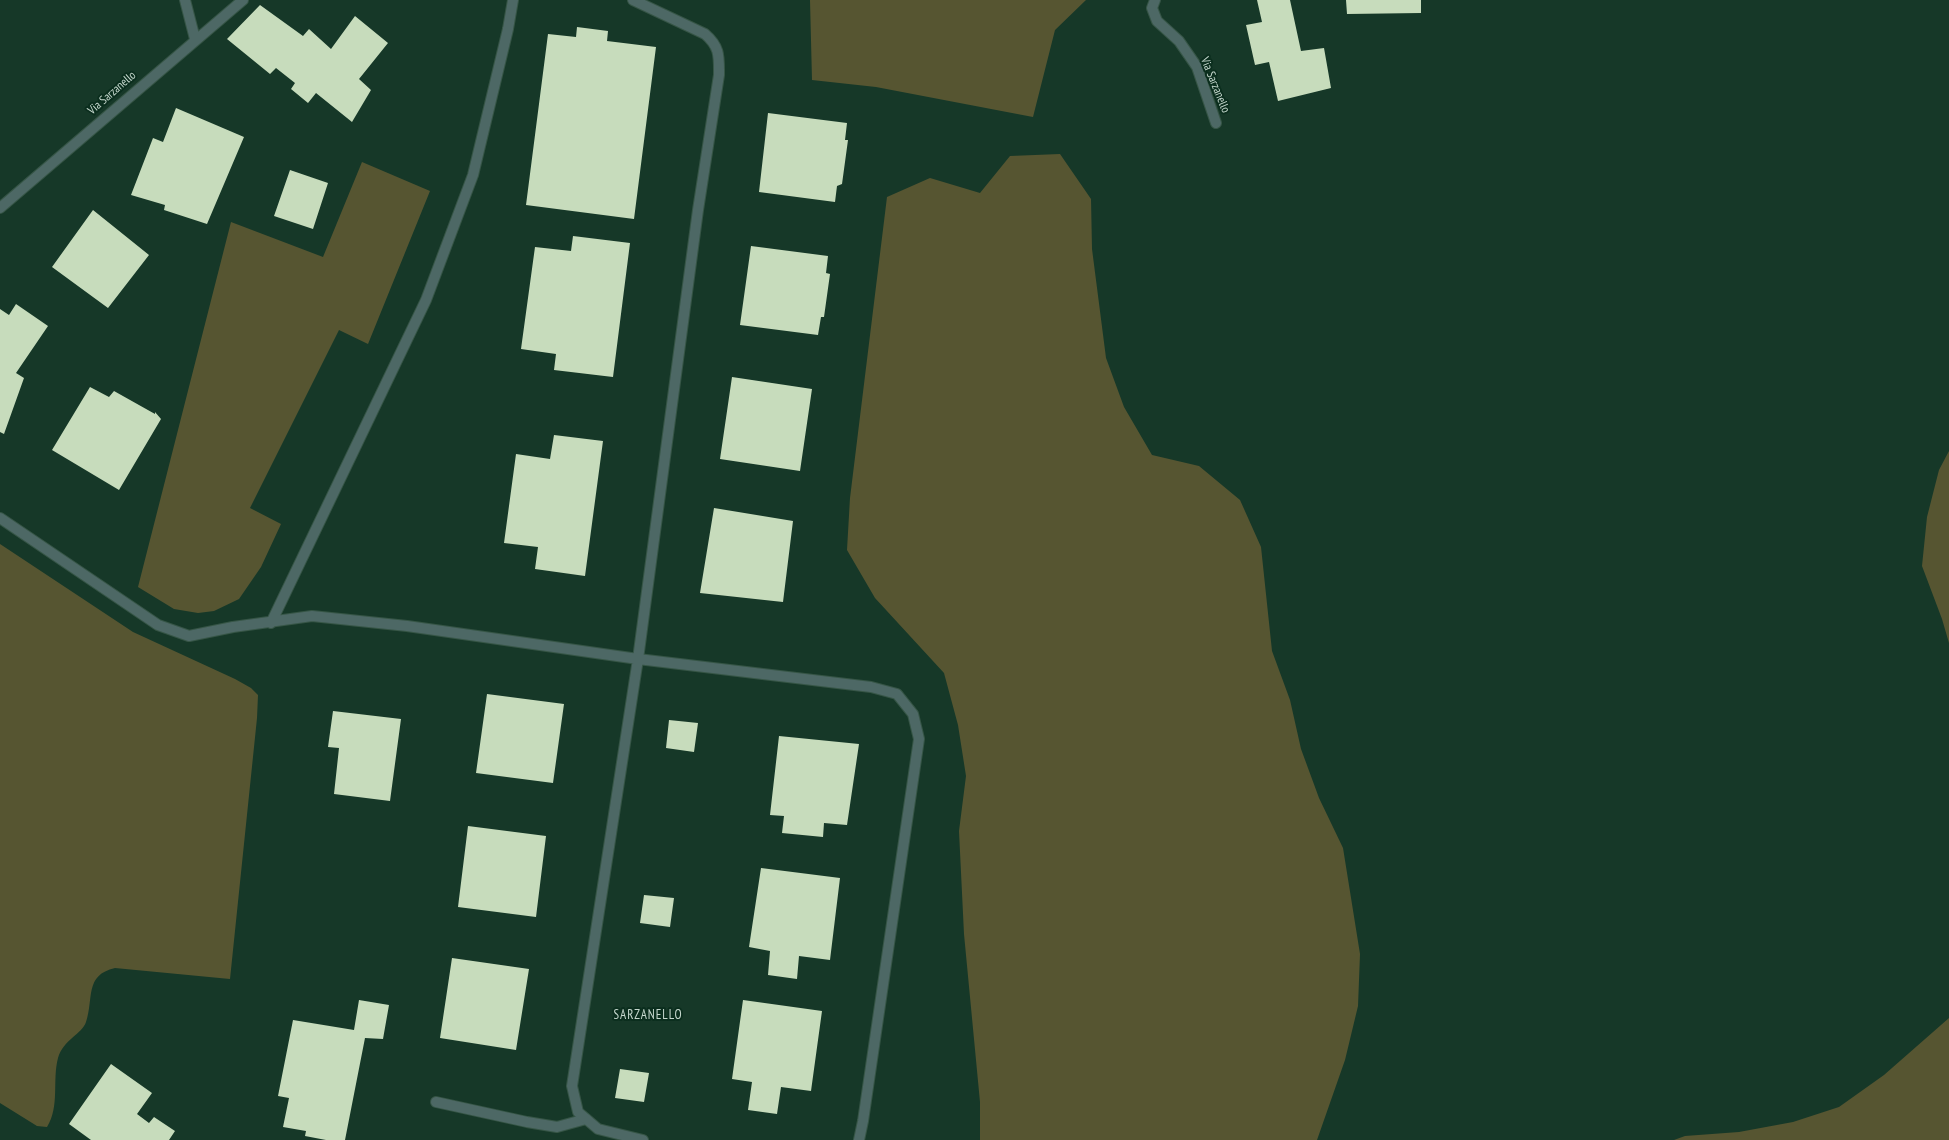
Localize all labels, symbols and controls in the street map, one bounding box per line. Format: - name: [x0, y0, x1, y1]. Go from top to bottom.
- street label: Via Sarzanello: [1197, 55, 1233, 115]
- street label: Via Sarzanello: [85, 68, 139, 118]
- district label: SARZANELLO: [613, 1007, 683, 1023]

